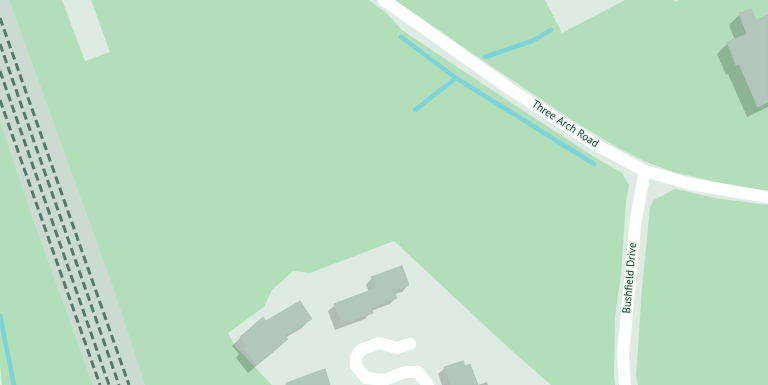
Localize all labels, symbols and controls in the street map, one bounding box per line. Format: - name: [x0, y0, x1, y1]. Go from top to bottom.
- street label: Three Arch Road: [529, 97, 601, 151]
- street label: Bushfield Drive: [620, 242, 640, 314]

